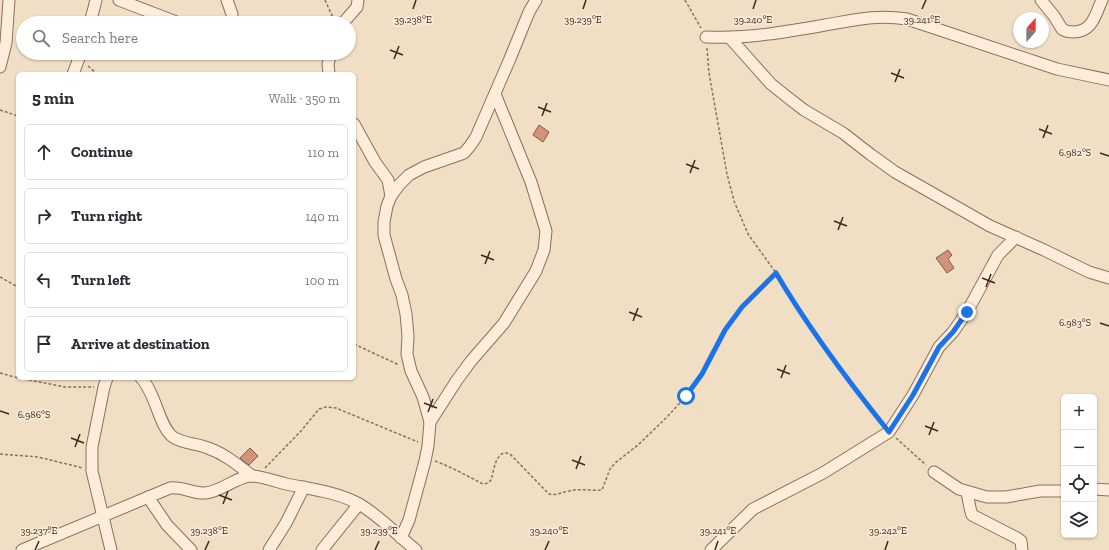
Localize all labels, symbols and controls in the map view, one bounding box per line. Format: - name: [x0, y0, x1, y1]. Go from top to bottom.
- north arrow: [1013, 12, 1049, 48]
- text: 39.238°E: [394, 14, 432, 26]
- text: 39.239°E: [564, 14, 602, 26]
- text: 39.240°E: [734, 14, 772, 26]
- text: 39.241°E: [904, 14, 940, 26]
- search box: [16, 16, 356, 60]
- icon: search: [30, 27, 52, 49]
- text: Search here: [62, 29, 138, 47]
- text: 5 min: [32, 88, 74, 108]
- text: Walk · 350 m: [269, 91, 340, 106]
- icon: ahead: [33, 141, 55, 163]
- text: Continue: [71, 143, 133, 161]
- text: 110 m: [307, 145, 339, 160]
- text: 6.982°S: [1059, 147, 1091, 159]
- icon: right: [33, 205, 55, 227]
- text: Turn right: [71, 207, 142, 225]
- text: 140 m: [305, 209, 339, 224]
- icon: left: [33, 269, 55, 291]
- text: Turn left: [71, 271, 131, 289]
- text: 100 m: [305, 273, 339, 288]
- route end: [958, 303, 976, 321]
- text: 6.983°S: [1059, 317, 1091, 329]
- icon: arrive: [33, 333, 55, 355]
- text: Arrive at destination: [71, 335, 210, 353]
- route start: [677, 387, 695, 405]
- map controls: [1061, 394, 1097, 538]
- button: +: [1061, 394, 1097, 430]
- text: 6.986°S: [18, 409, 50, 421]
- button: −: [1061, 430, 1097, 466]
- button: locate: [1061, 466, 1097, 502]
- button: layers: [1061, 502, 1097, 538]
- text: 39.237°E: [21, 525, 58, 537]
- text: 39.238°E: [190, 525, 228, 537]
- text: 39.239°E: [360, 525, 398, 537]
- text: 39.240°E: [530, 525, 568, 537]
- text: 39.241°E: [700, 525, 736, 537]
- text: 39.242°E: [869, 525, 907, 537]

